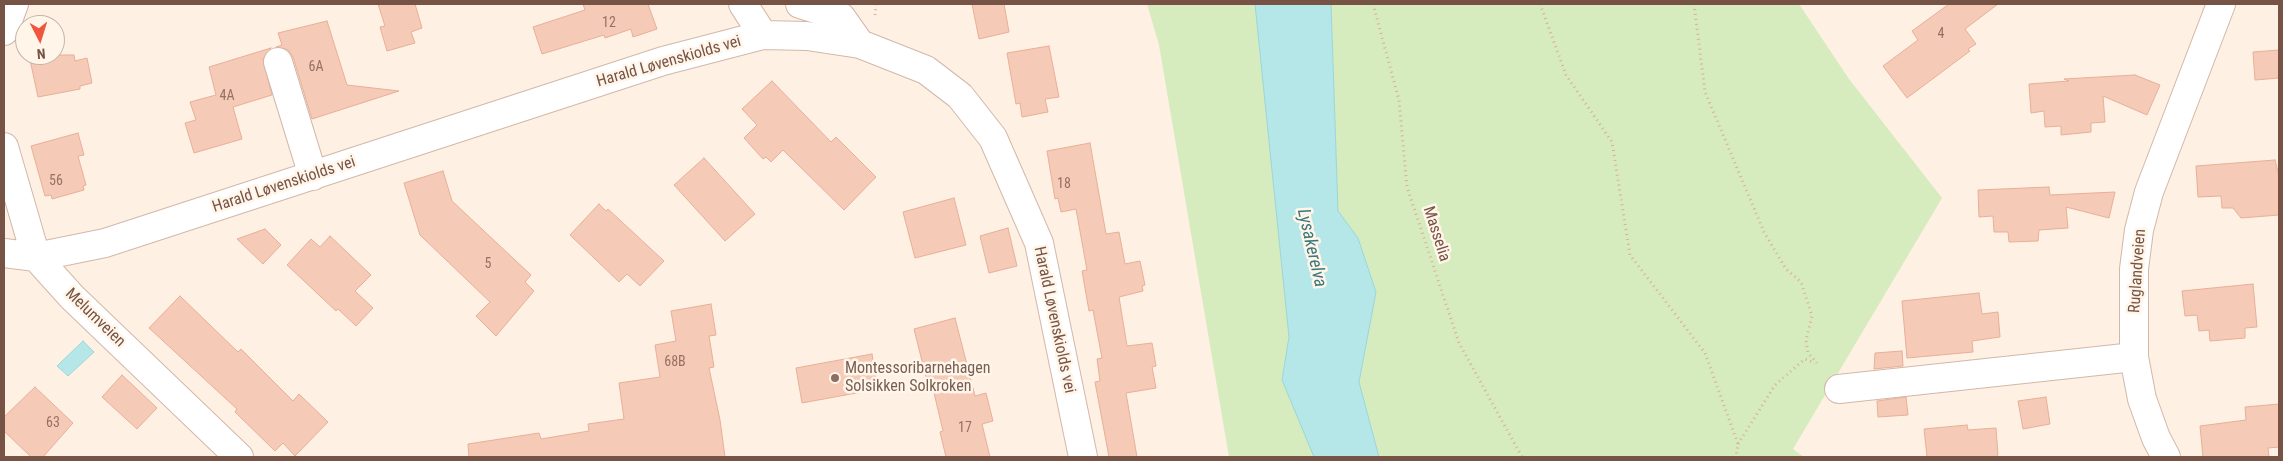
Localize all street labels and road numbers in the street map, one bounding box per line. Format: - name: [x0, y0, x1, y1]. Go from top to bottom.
- street label: Harald Løvenskiolds vei: [595, 32, 743, 92]
- street label: Harald Løvenskiolds vei: [210, 153, 358, 217]
- street label: Masselia: [1418, 204, 1454, 264]
- street label: Ruglandveien: [2125, 228, 2151, 314]
- street label: Harald Løvenskiolds vei: [1029, 245, 1079, 395]
- street label: Melumveien: [61, 285, 129, 351]

